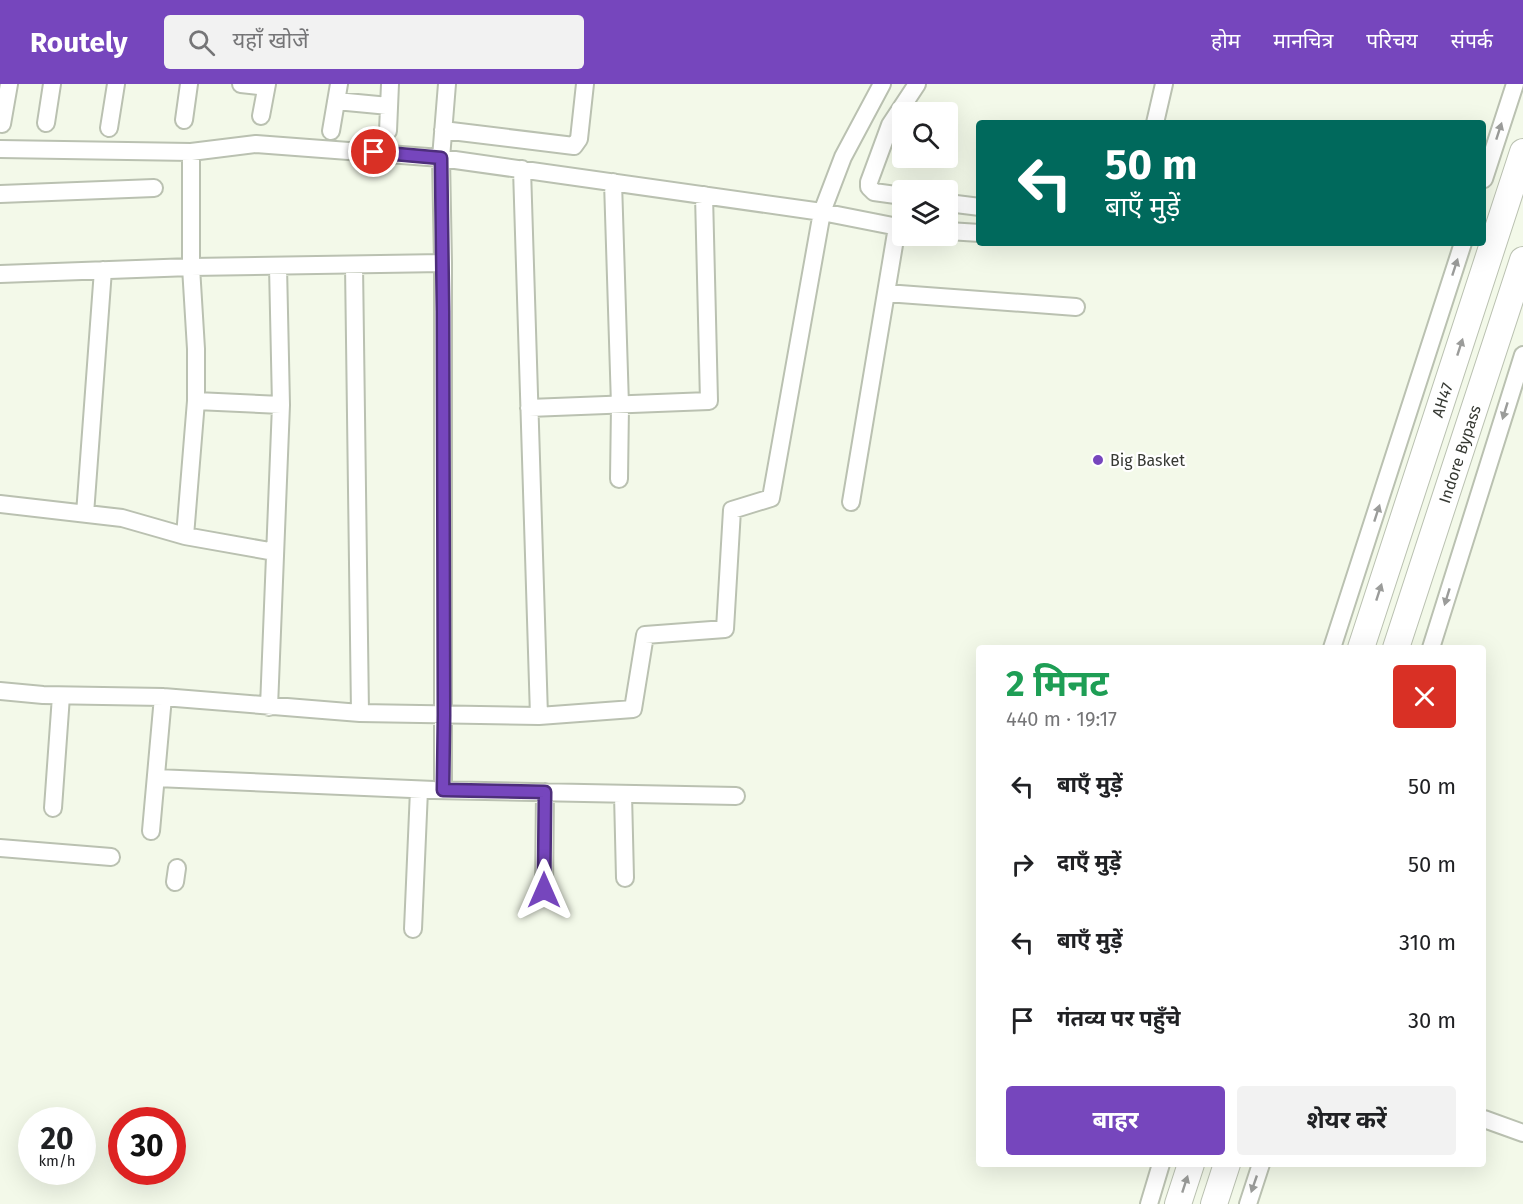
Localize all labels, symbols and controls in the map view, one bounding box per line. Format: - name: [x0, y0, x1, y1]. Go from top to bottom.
- search box: [164, 15, 584, 69]
- text: Routely: [30, 26, 128, 59]
- icon: search: [185, 26, 218, 59]
- text: यहाँ खोजें: [233, 27, 309, 54]
- text: होम: [1211, 28, 1240, 54]
- text: मानचित्र: [1273, 28, 1333, 54]
- text: परिचय: [1366, 28, 1418, 54]
- text: संपर्क: [1451, 28, 1493, 54]
- map controls: [892, 102, 958, 246]
- button: search: [892, 102, 958, 168]
- one-way arrow: [1495, 122, 1504, 140]
- pin: [348, 126, 399, 177]
- icon: arrive: [357, 135, 390, 168]
- text: 50 m: [1105, 140, 1198, 190]
- icon: left: [1006, 144, 1084, 222]
- button: layers: [892, 180, 958, 246]
- text: बाएँ मुड़ें: [1105, 191, 1180, 223]
- one-way arrow: [1451, 258, 1460, 276]
- one-way arrow: [1456, 338, 1465, 356]
- street label: AH47: [1428, 380, 1457, 420]
- one-way arrow: [1500, 402, 1510, 420]
- street label: Indore Bypass: [1435, 403, 1485, 506]
- place label: Big Basket: [1110, 451, 1185, 470]
- marker: Big Basket: [1091, 453, 1105, 467]
- one-way arrow: [1373, 504, 1382, 522]
- one-way arrow: [1375, 583, 1384, 601]
- one-way arrow: [1442, 588, 1451, 606]
- text: 2 मिनट: [1006, 662, 1109, 706]
- button: close: [1393, 665, 1456, 728]
- text: 440 m · 19:17: [1006, 707, 1117, 731]
- icon: left: [1006, 770, 1039, 803]
- text: बाएँ मुड़ें: [1057, 771, 1123, 798]
- text: 50 m: [1408, 773, 1456, 800]
- icon: right: [1006, 848, 1039, 881]
- text: दाएँ मुड़ें: [1057, 849, 1121, 876]
- text: 50 m: [1408, 851, 1456, 878]
- position arrow: [512, 858, 576, 922]
- icon: left: [1006, 926, 1039, 959]
- text: बाएँ मुड़ें: [1057, 927, 1123, 954]
- text: 310 m: [1399, 929, 1456, 956]
- icon: arrive: [1006, 1004, 1039, 1037]
- text: गंतव्य पर पहुँचे: [1057, 1005, 1181, 1032]
- text: 30 m: [1408, 1007, 1456, 1034]
- button: बाहर: [1006, 1086, 1225, 1155]
- button: शेयर करें: [1237, 1086, 1456, 1155]
- speed limit sign: 30: [108, 1107, 186, 1185]
- text: 20: [40, 1121, 74, 1157]
- text: km/h: [38, 1152, 76, 1170]
- one-way arrow: [1181, 1175, 1190, 1193]
- one-way arrow: [1249, 1175, 1259, 1193]

